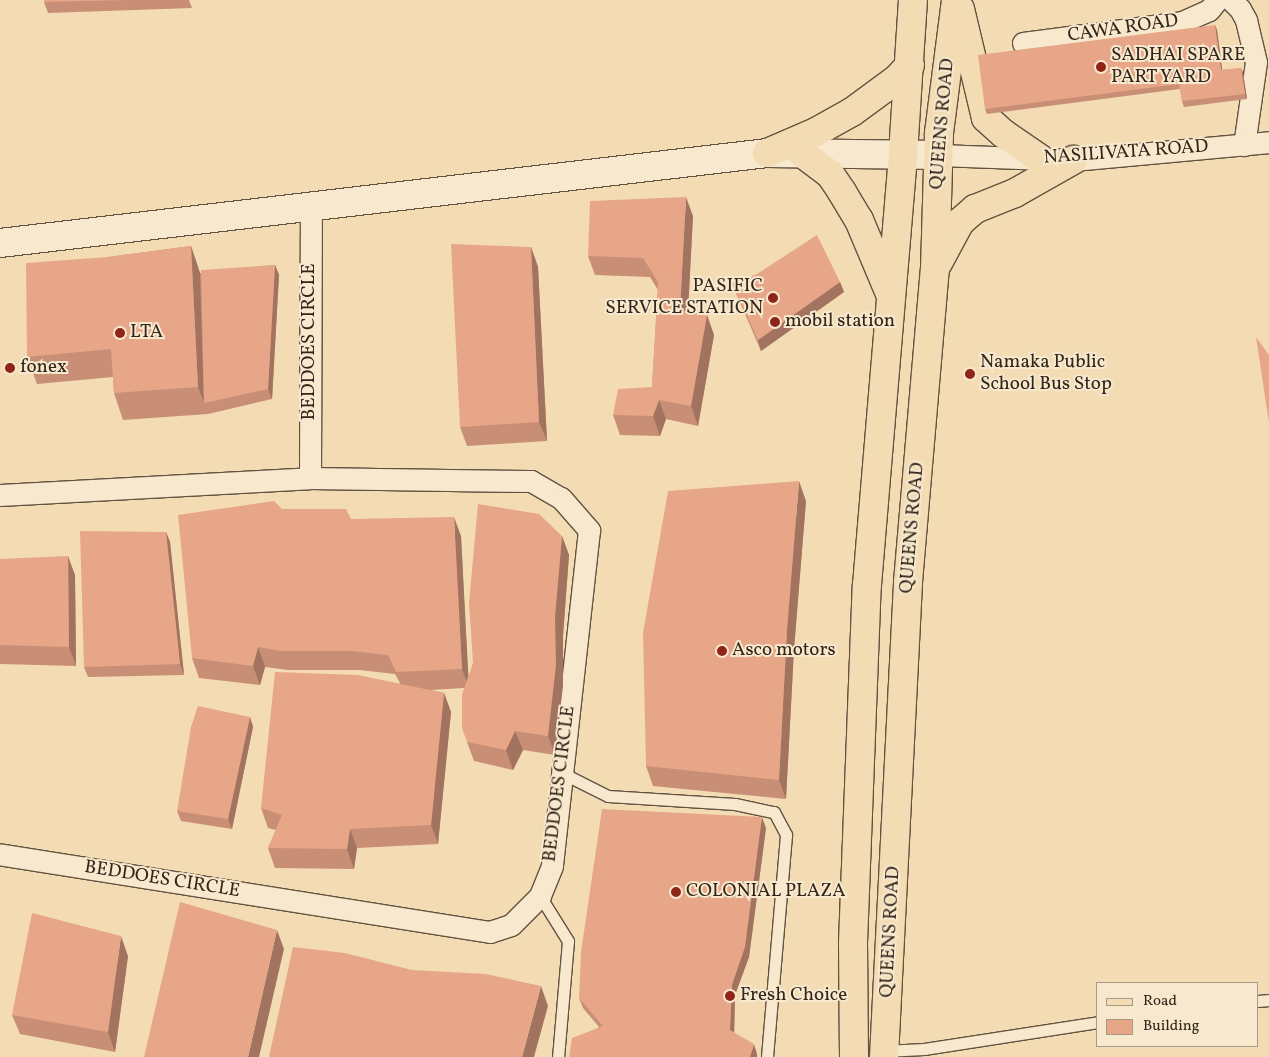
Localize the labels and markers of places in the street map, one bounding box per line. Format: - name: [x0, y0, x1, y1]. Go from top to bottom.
- place label: SADHAI SPARE PART YARD: [1111, 45, 1245, 89]
- marker: SADHAI SPARE PART YARD: [1095, 61, 1107, 73]
- place label: PASIFIC SERVICE STATION: [605, 276, 763, 320]
- marker: PASIFIC SERVICE STATION: [767, 292, 779, 304]
- place label: mobil station: [785, 311, 895, 333]
- marker: mobil station: [769, 316, 781, 328]
- place label: LTA: [130, 322, 163, 344]
- marker: LTA: [114, 327, 126, 339]
- place label: Namaka Public School Bus Stop: [980, 352, 1112, 396]
- place label: fonex: [20, 357, 67, 379]
- marker: fonex: [4, 362, 16, 374]
- marker: Namaka Public School Bus Stop: [964, 368, 976, 380]
- place label: Asco motors: [732, 640, 836, 662]
- marker: Asco motors: [716, 645, 728, 657]
- place label: COLONIAL PLAZA: [686, 881, 846, 903]
- marker: COLONIAL PLAZA: [670, 886, 682, 898]
- place label: Fresh Choice: [740, 985, 847, 1007]
- marker: Fresh Choice: [724, 990, 736, 1002]

